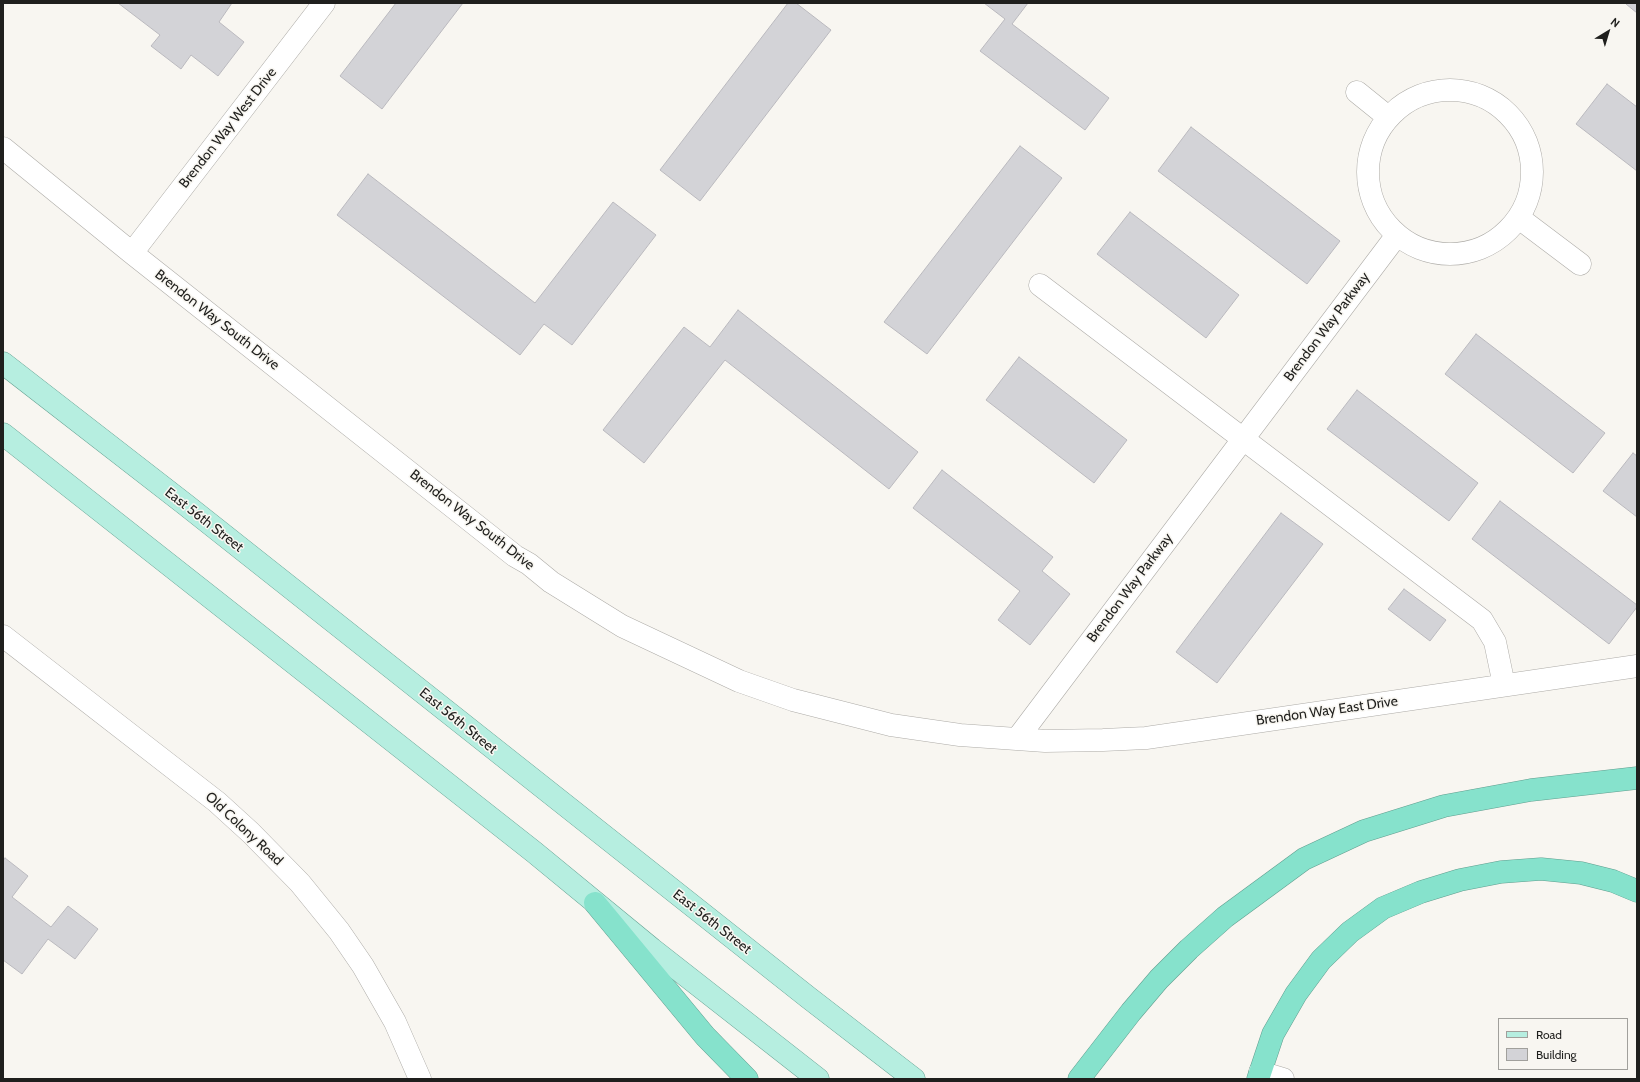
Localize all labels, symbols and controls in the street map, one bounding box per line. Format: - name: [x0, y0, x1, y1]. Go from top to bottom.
- north arrow: [1588, 12, 1628, 52]
- text: N: [1608, 15, 1623, 30]
- street label: Brendon Way West Drive: [176, 64, 280, 192]
- street label: Brendon Way South Drive: [151, 266, 283, 374]
- street label: Brendon Way Parkway: [1281, 269, 1373, 385]
- street label: Brendon Way South Drive: [406, 466, 538, 574]
- street label: East 56th Street: [161, 484, 247, 556]
- street label: Brendon Way Parkway: [1084, 530, 1176, 646]
- street label: East 56th Street: [416, 685, 500, 757]
- street label: Brendon Way East Drive: [1255, 693, 1399, 729]
- street label: Old Colony Road: [202, 789, 286, 869]
- street label: East 56th Street: [669, 886, 755, 958]
- legend: [1498, 1018, 1628, 1070]
- text: Road: [1536, 1027, 1562, 1042]
- text: Building: [1536, 1047, 1577, 1062]

